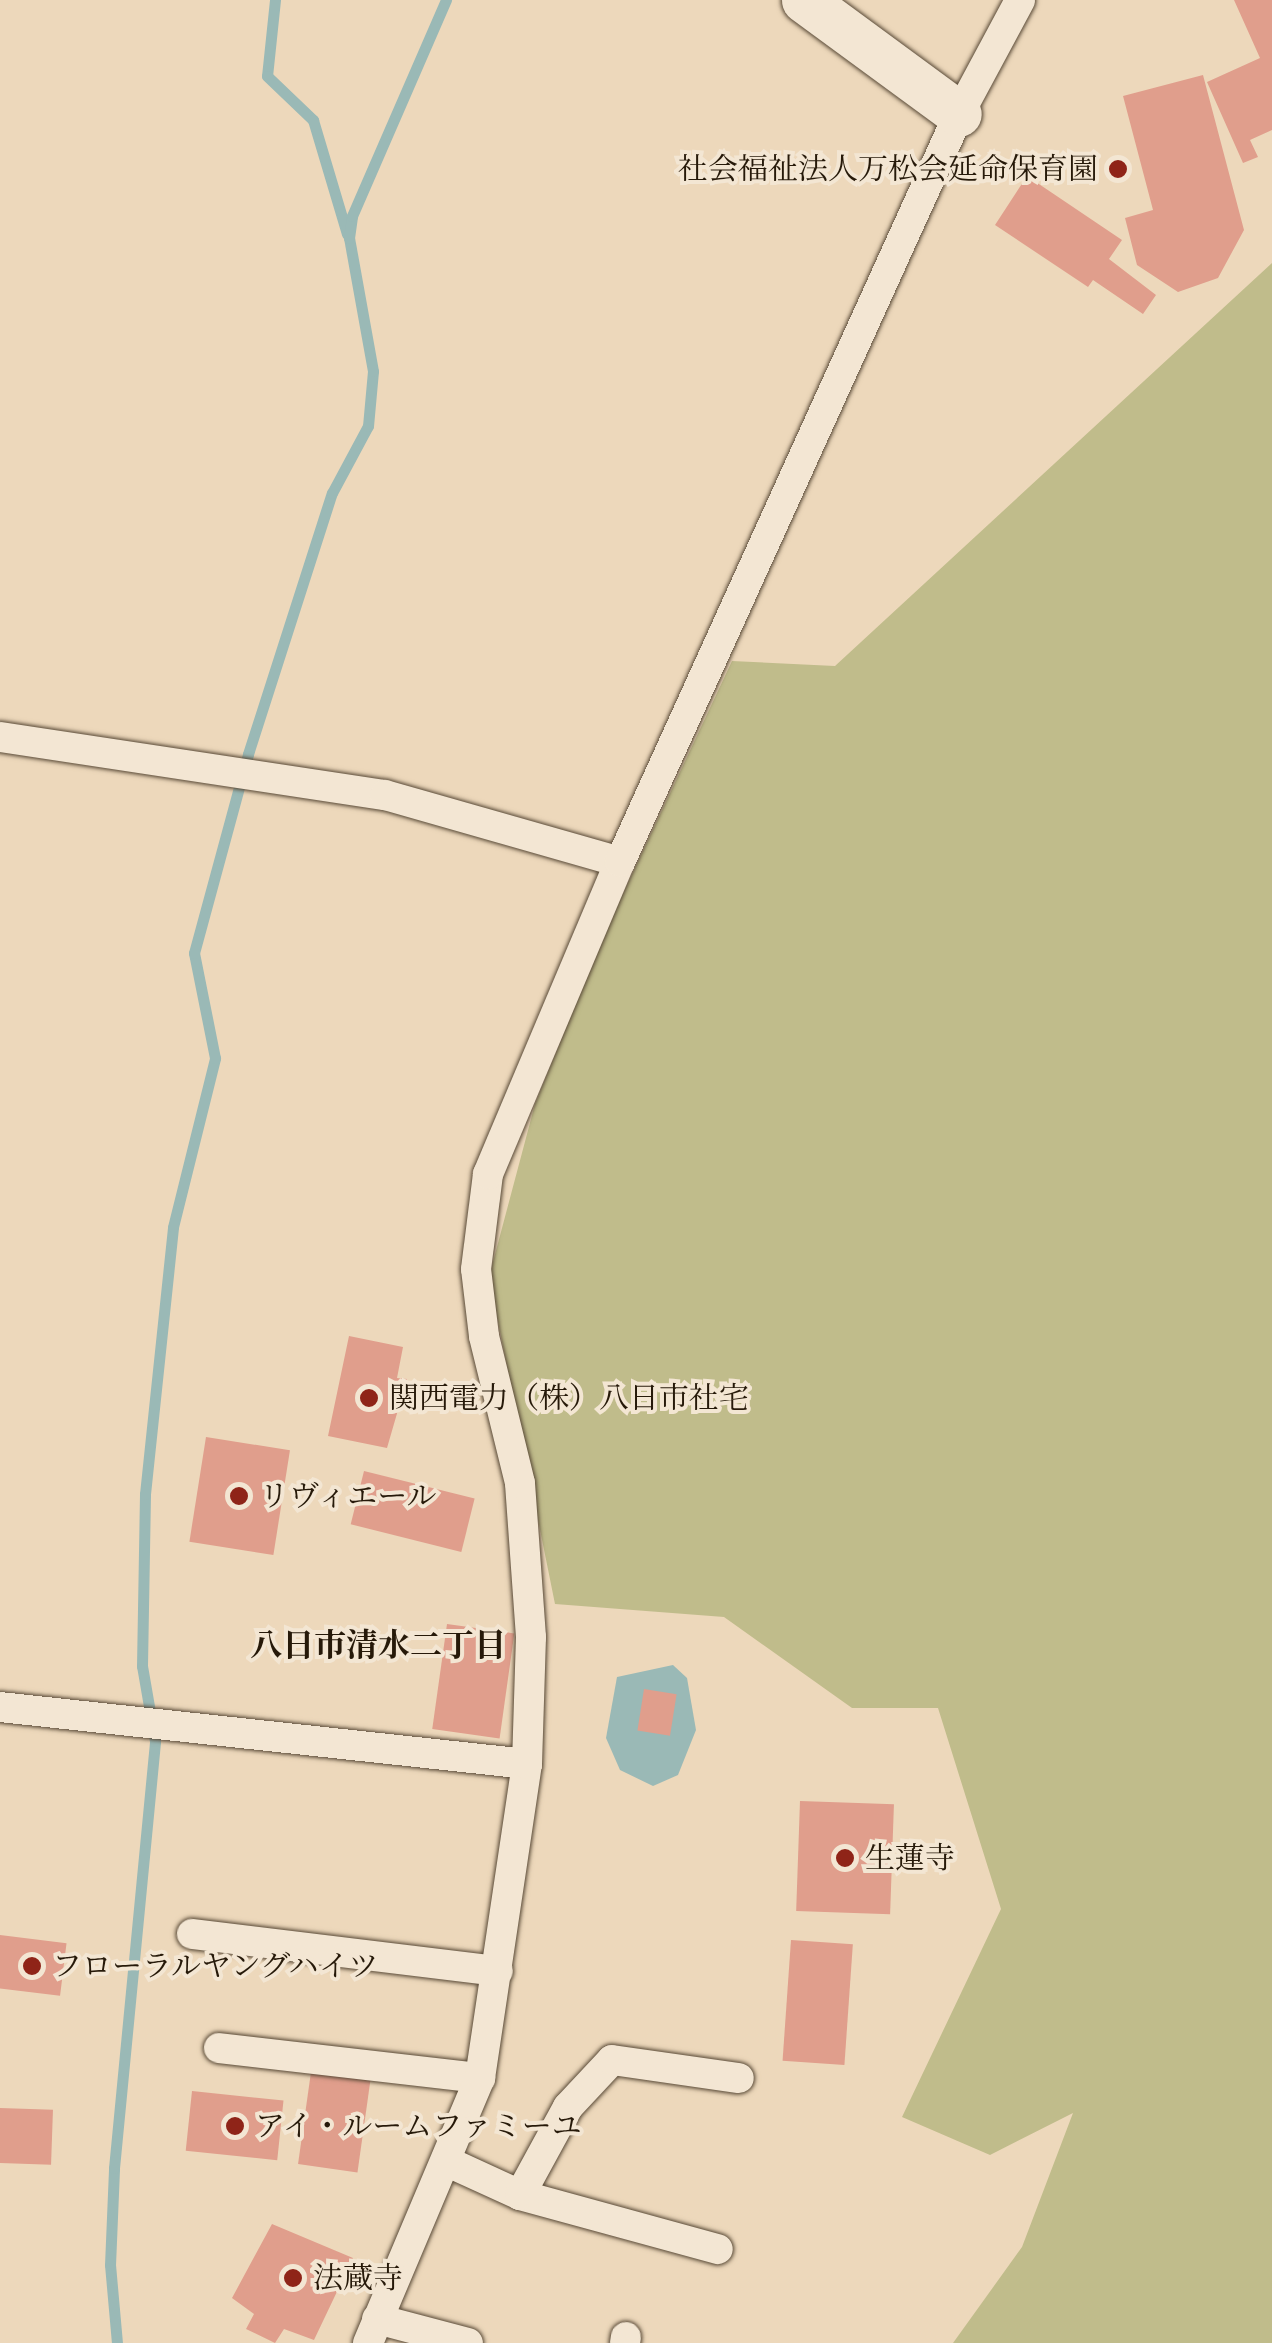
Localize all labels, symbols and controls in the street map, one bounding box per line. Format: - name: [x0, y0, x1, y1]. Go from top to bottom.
- place label: 社会福祉法人万松会延命保育園: [678, 151, 1098, 187]
- marker: 社会福祉法人万松会延命保育園: [1107, 158, 1129, 180]
- place label: 関西電力（株）八日市社宅: [389, 1380, 749, 1416]
- marker: 関西電力（株）八日市社宅: [358, 1387, 380, 1409]
- place label: リヴィエール: [259, 1478, 439, 1514]
- marker: リヴィエール: [228, 1485, 250, 1507]
- district label: 八日市清水二丁目: [250, 1627, 506, 1665]
- place label: 生蓮寺: [865, 1840, 955, 1876]
- marker: 生蓮寺: [834, 1847, 856, 1869]
- place label: フローラルヤングハイツ: [52, 1948, 382, 1984]
- marker: フローラルヤングハイツ: [21, 1955, 43, 1977]
- place label: アイ・ルームファミーユ: [255, 2108, 585, 2144]
- marker: アイ・ルームファミーユ: [224, 2115, 246, 2137]
- place label: 法蔵寺: [313, 2260, 403, 2296]
- marker: 法蔵寺: [282, 2267, 304, 2289]

